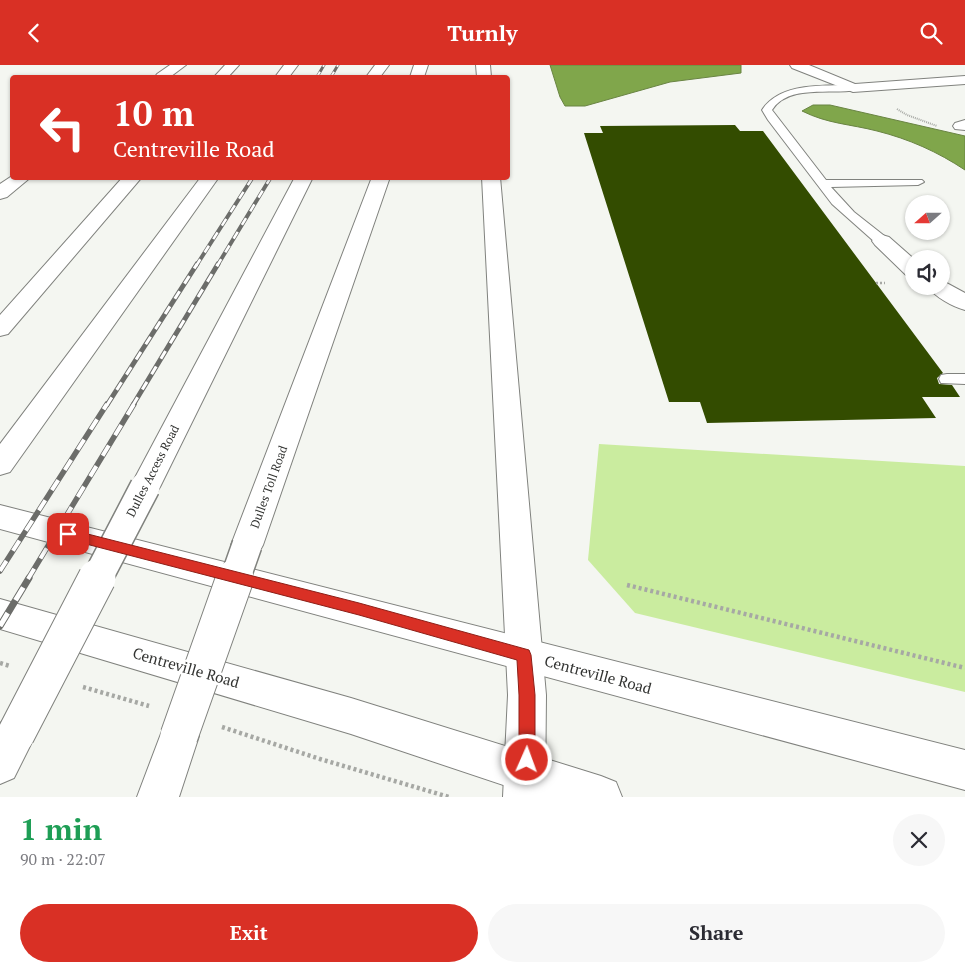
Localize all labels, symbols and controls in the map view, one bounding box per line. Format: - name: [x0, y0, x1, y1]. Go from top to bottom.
- text: Turnly: [447, 18, 518, 47]
- icon: back: [20, 19, 48, 47]
- icon: search: [917, 19, 945, 47]
- text: 10 m: [113, 90, 194, 136]
- icon: left: [30, 95, 95, 160]
- text: Centreville Road: [113, 134, 275, 163]
- north arrow: [905, 195, 950, 240]
- map controls: [905, 195, 950, 295]
- button: sound: [905, 250, 950, 295]
- street label: Dulles Access Road: [123, 422, 182, 519]
- street label: Dulles Toll Road: [247, 443, 291, 530]
- pin: [47, 513, 89, 555]
- icon: arrive: [54, 520, 82, 548]
- street label: Centreville Road: [131, 642, 242, 692]
- street label: Centreville Road: [542, 650, 654, 698]
- position arrow: [500, 733, 552, 785]
- text: 1 min: [20, 809, 102, 849]
- button: close: [893, 814, 945, 866]
- text: 90 m · 22:07: [20, 848, 106, 870]
- button: Exit: [20, 904, 478, 962]
- button: Share: [488, 904, 945, 962]

